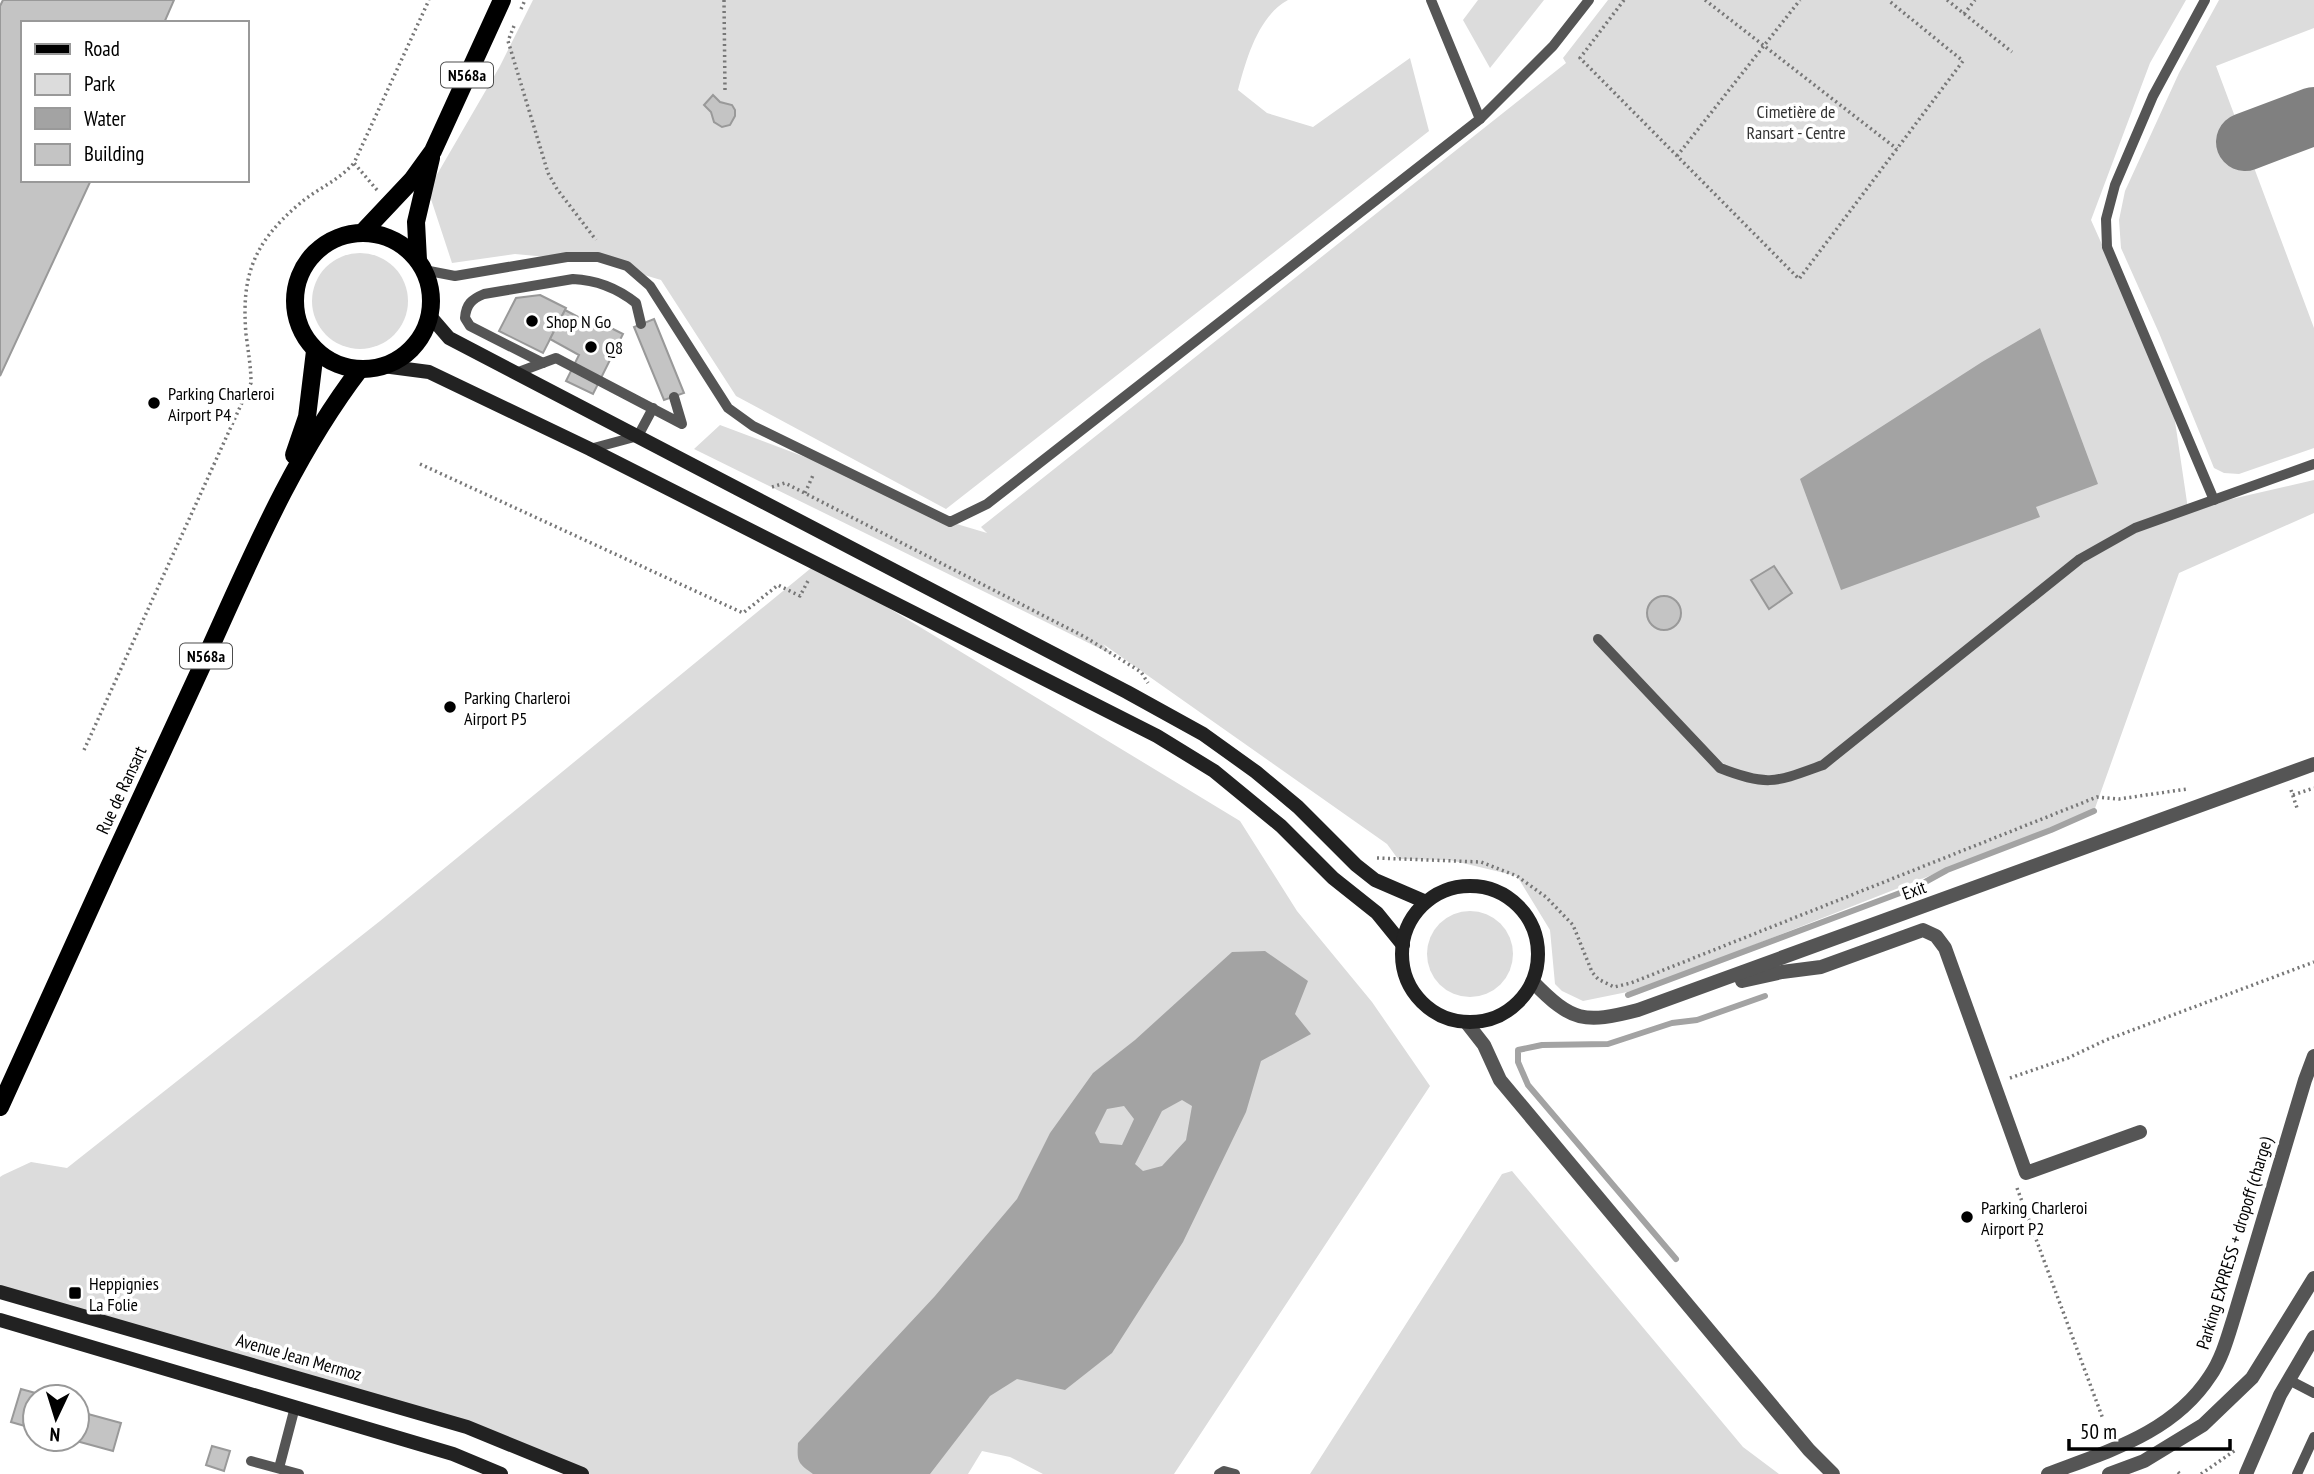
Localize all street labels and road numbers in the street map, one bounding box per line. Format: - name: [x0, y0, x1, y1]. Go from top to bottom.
- road number: N568a: [441, 62, 493, 88]
- road number: N568a: [180, 643, 232, 668]
- street label: Rue de Ransart: [91, 742, 151, 837]
- street label: Exit: [1899, 875, 1929, 905]
- street label: Parking EXPRESS + dropoff (charge): [2191, 1133, 2278, 1352]
- street label: Avenue Jean Mermoz: [234, 1328, 364, 1386]

